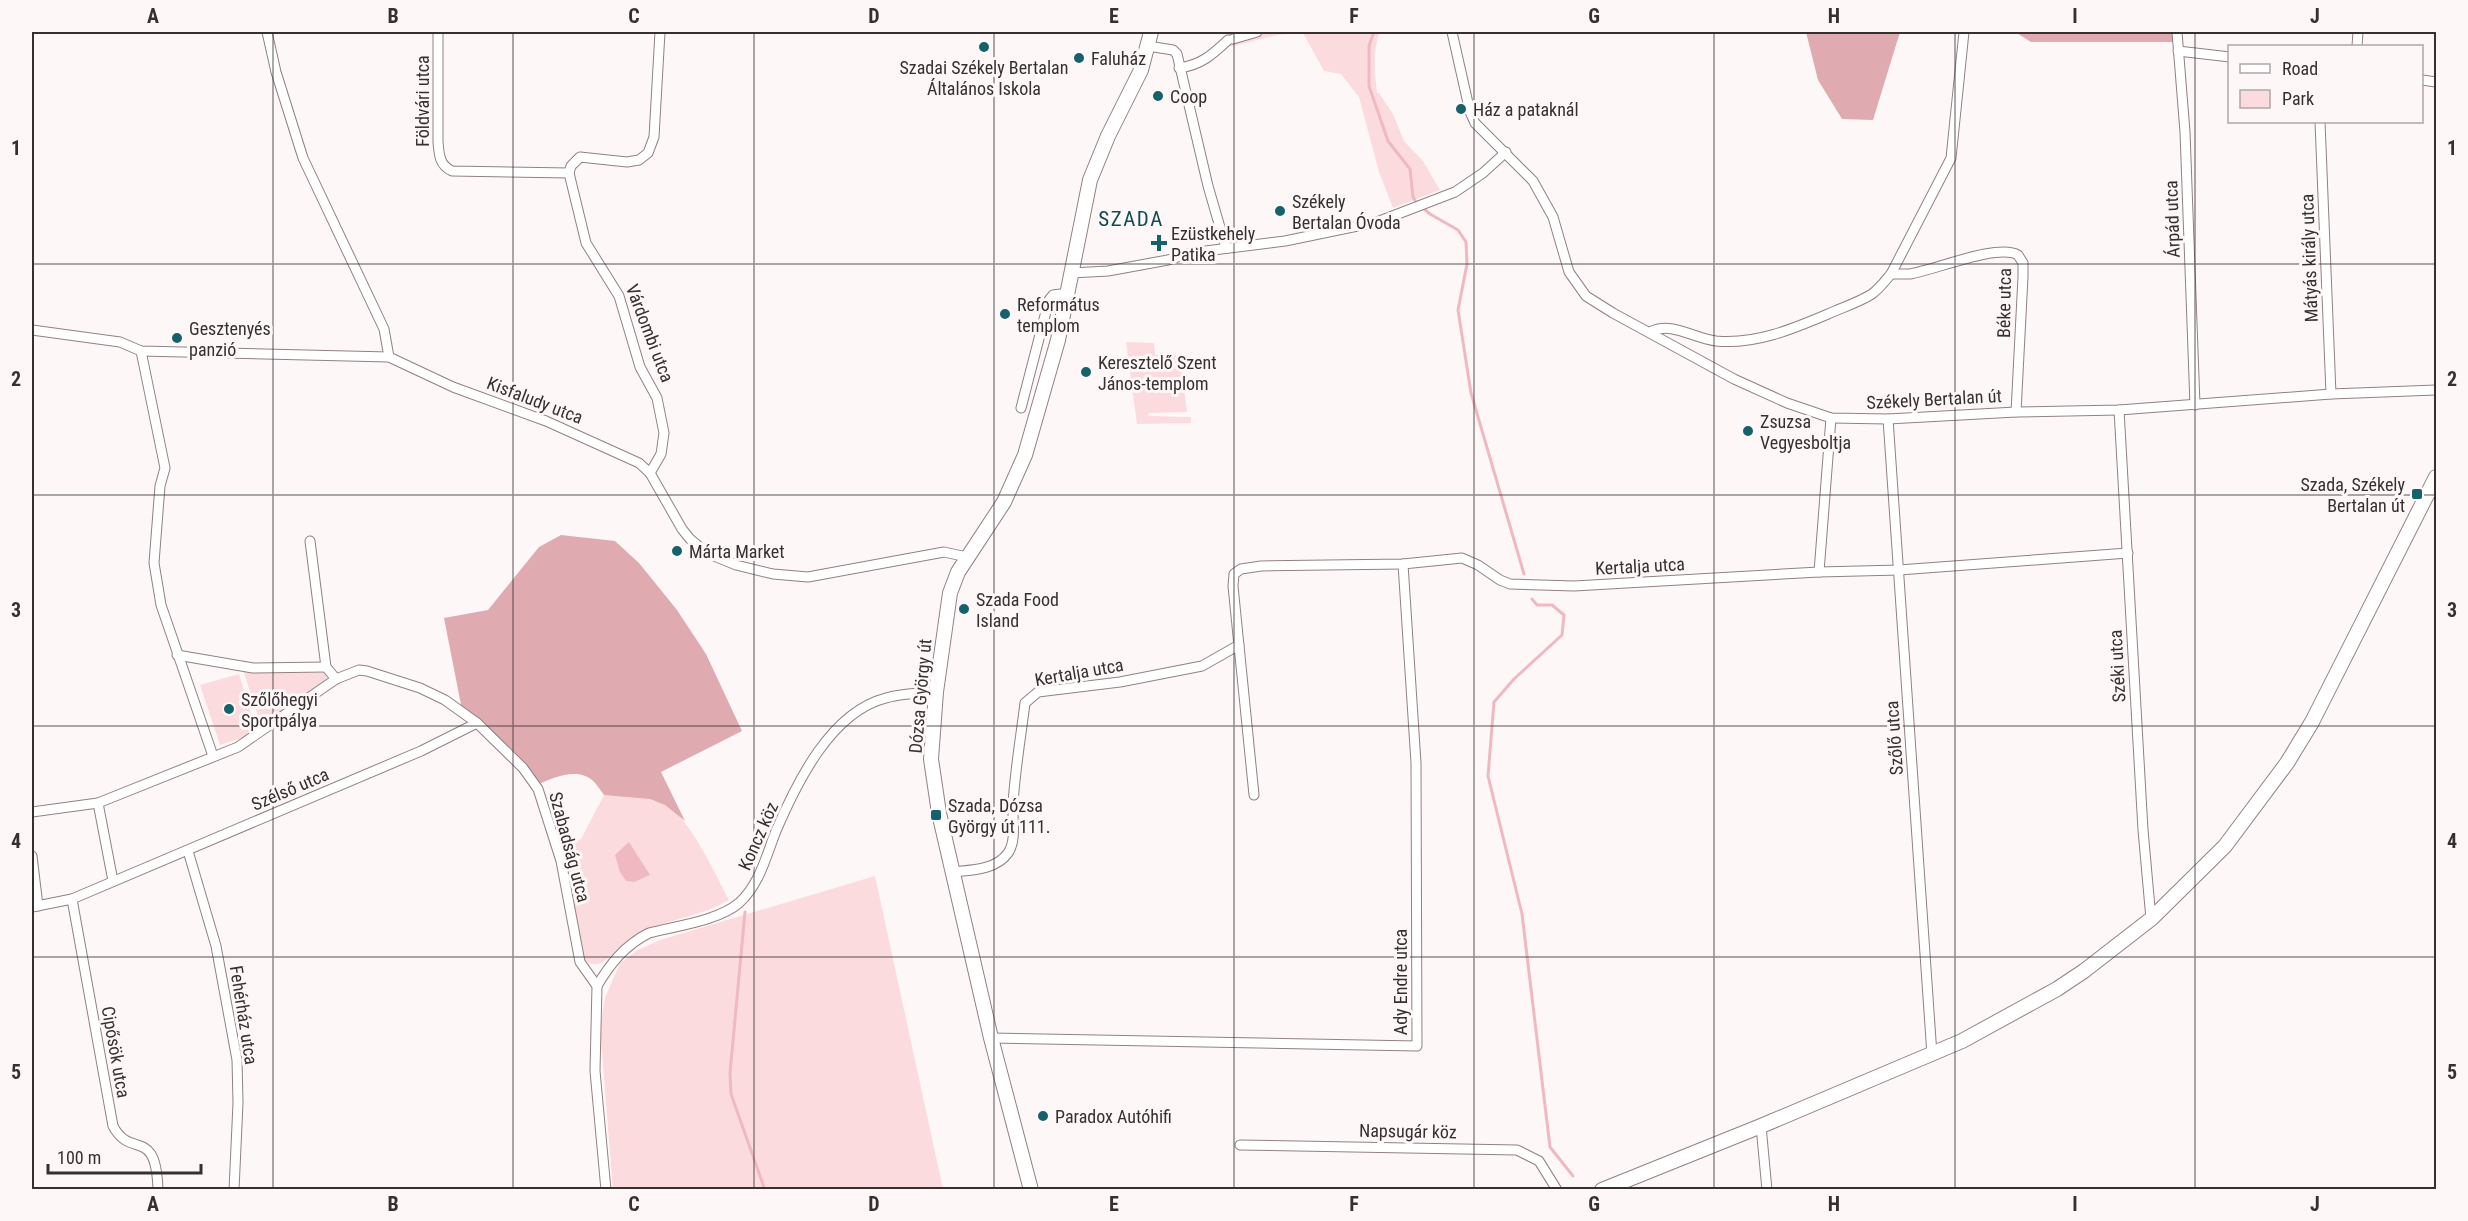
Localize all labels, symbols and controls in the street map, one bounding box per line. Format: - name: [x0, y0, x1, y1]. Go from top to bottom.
- text: A: [147, 4, 159, 28]
- text: B: [387, 4, 399, 28]
- text: C: [628, 4, 640, 28]
- text: D: [868, 4, 880, 28]
- text: E: [1109, 4, 1119, 28]
- text: F: [1349, 4, 1359, 28]
- text: G: [1588, 4, 1600, 28]
- text: H: [1828, 4, 1840, 28]
- text: I: [2072, 4, 2078, 28]
- text: J: [2310, 4, 2320, 28]
- marker: Szadai Székely Bertalan Általános Iskola: [977, 40, 991, 54]
- legend: [2228, 45, 2423, 123]
- place label: Faluház: [1091, 48, 1146, 69]
- marker: Faluház: [1072, 51, 1086, 65]
- street label: Földvári utca: [412, 55, 433, 147]
- place label: Szadai Székely Bertalan Általános Iskola: [900, 57, 1068, 99]
- text: Road: [2282, 58, 2318, 79]
- place label: Coop: [1170, 86, 1207, 107]
- text: Park: [2282, 88, 2314, 109]
- marker: Coop: [1151, 89, 1165, 103]
- place label: Ház a pataknál: [1473, 99, 1579, 120]
- marker: Ház a pataknál: [1454, 102, 1468, 116]
- text: 1: [11, 136, 21, 160]
- text: 1: [2447, 136, 2457, 160]
- street label: Árpád utca: [2160, 180, 2184, 258]
- place label: Székely Bertalan Óvoda: [1292, 191, 1401, 233]
- street label: Mátyás király utca: [2296, 193, 2322, 323]
- marker: Székely Bertalan Óvoda: [1273, 204, 1287, 218]
- district label: SZADA: [1098, 207, 1164, 231]
- place label: Ezüstkehely Patika: [1171, 223, 1256, 265]
- marker: Ezüstkehely Patika: [1152, 236, 1166, 250]
- street label: Béke utca: [1993, 268, 2015, 338]
- street label: Várdombi utca: [622, 281, 678, 385]
- place label: Református templom: [1017, 294, 1100, 336]
- marker: Református templom: [998, 307, 1012, 321]
- place label: Gesztenyés panzió: [189, 318, 271, 360]
- marker: Gesztenyés panzió: [170, 331, 184, 345]
- place label: Keresztelő Szent János-templom: [1098, 352, 1217, 394]
- marker: Keresztelő Szent János-templom: [1079, 365, 1093, 379]
- text: 2: [11, 367, 21, 391]
- text: 2: [2447, 367, 2457, 391]
- street label: Kisfaludy utca: [484, 372, 586, 428]
- street label: Székely Bertalan út: [1866, 385, 2002, 413]
- place label: Zsuzsa Vegyesboltja: [1760, 411, 1851, 453]
- marker: Zsuzsa Vegyesboltja: [1741, 424, 1755, 438]
- place label: Szada, Székely Bertalan út: [2300, 474, 2405, 516]
- marker: Szada, Székely Bertalan út: [2410, 487, 2424, 501]
- place label: Márta Market: [689, 541, 785, 562]
- marker: Márta Market: [670, 544, 684, 558]
- street label: Kertalja utca: [1595, 553, 1685, 579]
- place label: Szada Food Island: [976, 589, 1059, 631]
- text: 3: [11, 598, 21, 622]
- text: 3: [2447, 598, 2457, 622]
- marker: Szada Food Island: [957, 602, 971, 616]
- street label: Széki utca: [2105, 629, 2129, 703]
- street label: Dózsa György út: [905, 638, 935, 754]
- street label: Kertalja utca: [1033, 654, 1125, 690]
- place label: Szőlőhegyi Sportpálya: [241, 689, 318, 731]
- street label: Szőlő utca: [1881, 700, 1907, 776]
- marker: Szőlőhegyi Sportpálya: [222, 702, 236, 716]
- street label: Szélső utca: [248, 763, 332, 815]
- street label: Szabadság utca: [545, 790, 595, 904]
- place label: Szada, Dózsa György út 111.: [948, 795, 1050, 837]
- street label: Koncz köz: [734, 798, 782, 873]
- marker: Szada, Dózsa György út 111.: [929, 808, 943, 822]
- text: 4: [11, 829, 21, 853]
- text: 4: [2447, 829, 2457, 853]
- street label: Ady Endre utca: [1390, 929, 1411, 1035]
- street label: Fehérház utca: [226, 964, 262, 1066]
- street label: Cipősök utca: [98, 1005, 134, 1099]
- text: 5: [11, 1060, 21, 1084]
- text: 5: [2447, 1060, 2457, 1084]
- place label: Paradox Autóhifi: [1055, 1106, 1172, 1127]
- marker: Paradox Autóhifi: [1036, 1109, 1050, 1123]
- street label: Napsugár köz: [1359, 1120, 1457, 1142]
- scale bar: [48, 1137, 201, 1175]
- text: 100 m: [57, 1147, 101, 1168]
- text: A: [147, 1192, 159, 1216]
- text: B: [387, 1192, 399, 1216]
- text: C: [628, 1192, 640, 1216]
- text: D: [868, 1192, 880, 1216]
- text: E: [1109, 1192, 1119, 1216]
- text: F: [1349, 1192, 1359, 1216]
- text: G: [1588, 1192, 1600, 1216]
- text: H: [1828, 1192, 1840, 1216]
- text: I: [2072, 1192, 2078, 1216]
- text: J: [2310, 1192, 2320, 1216]

